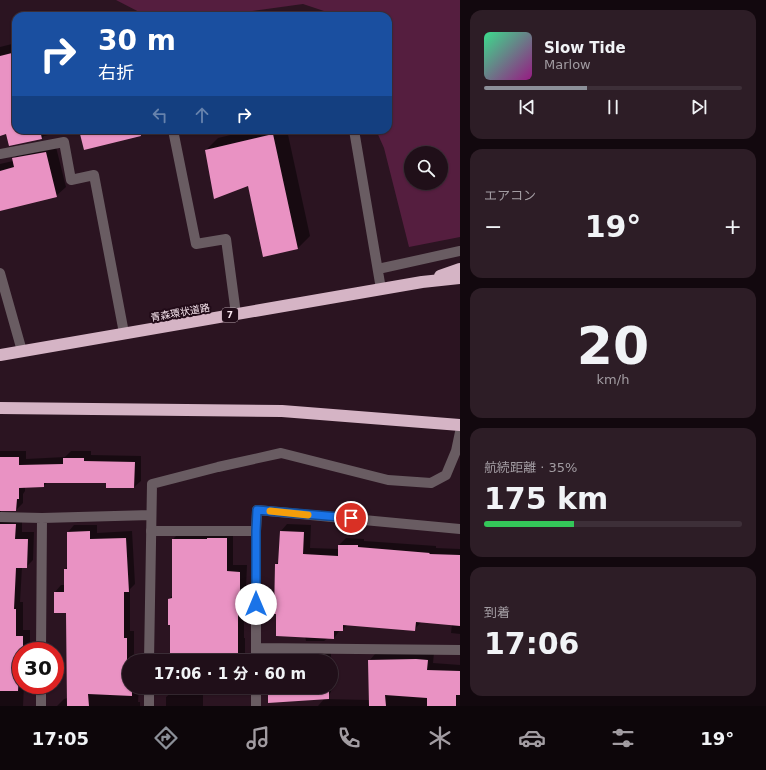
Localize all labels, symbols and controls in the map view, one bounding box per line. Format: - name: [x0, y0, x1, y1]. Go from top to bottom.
- text: 30 m: [98, 24, 176, 57]
- icon: right: [32, 28, 84, 80]
- text: Slow Tide: [544, 39, 626, 57]
- text: Marlow: [544, 57, 591, 72]
- text: 右折: [98, 62, 134, 83]
- icon: previous: [516, 96, 538, 118]
- icon: pause: [602, 96, 624, 118]
- icon: next: [688, 96, 710, 118]
- icon: left: [149, 104, 171, 126]
- icon: ahead: [191, 104, 213, 126]
- icon: right: [233, 104, 255, 126]
- map controls: [404, 146, 448, 190]
- button: search: [404, 146, 448, 190]
- text: エアコン: [484, 188, 536, 203]
- text: 19°: [585, 209, 641, 244]
- text: −: [484, 214, 502, 239]
- text: +: [724, 214, 742, 239]
- street label: 青森環状道路: [150, 302, 211, 323]
- road number: 7: [222, 308, 238, 322]
- text: 20: [577, 316, 649, 376]
- text: km/h: [597, 372, 629, 387]
- text: 航続距離 · 35%: [484, 460, 577, 475]
- text: 175 km: [484, 481, 608, 516]
- pin: [334, 501, 368, 535]
- icon: arrive: [340, 507, 362, 529]
- position arrow: [235, 583, 277, 625]
- text: 到着: [484, 605, 510, 620]
- text: 17:06: [484, 626, 580, 661]
- speed limit sign: 30: [12, 642, 64, 694]
- text: 17:06 · 1 分 · 60 m: [154, 665, 306, 683]
- icon: directions: [152, 724, 180, 752]
- icon: music: [244, 724, 272, 752]
- icon: phone: [335, 724, 363, 752]
- icon: climate: [426, 724, 454, 752]
- icon: car: [518, 724, 546, 752]
- icon: filters: [609, 724, 637, 752]
- text: 17:05: [32, 728, 89, 749]
- text: 19°: [700, 728, 734, 749]

